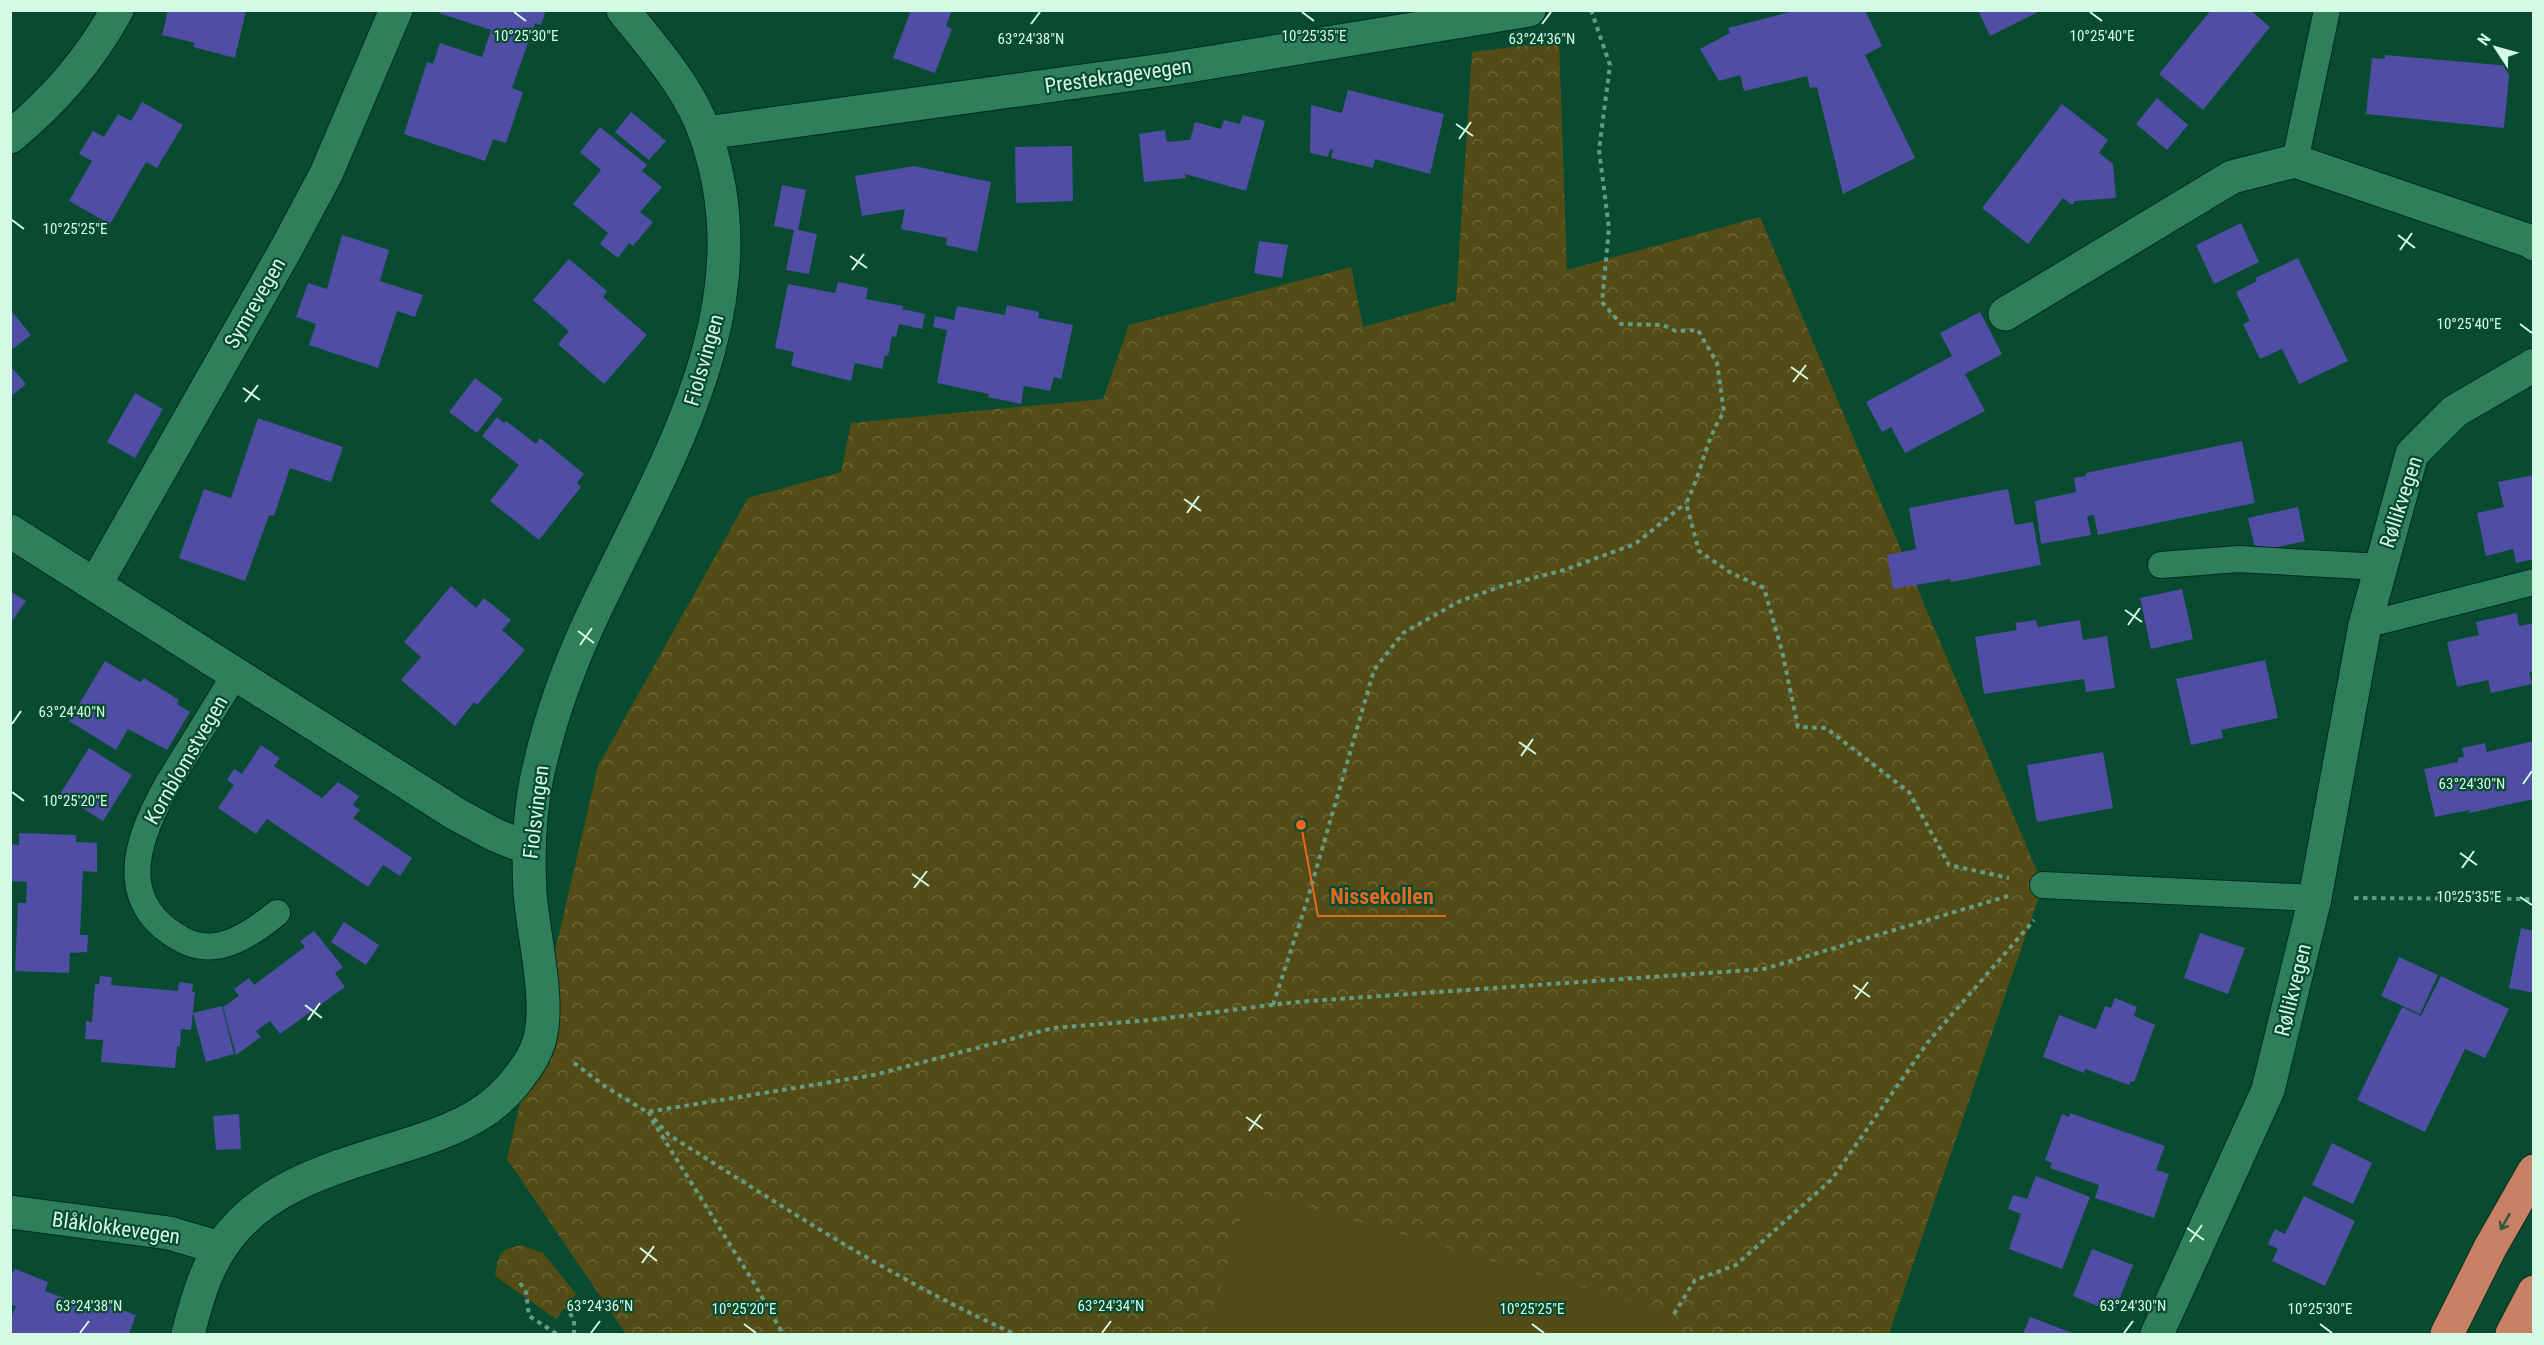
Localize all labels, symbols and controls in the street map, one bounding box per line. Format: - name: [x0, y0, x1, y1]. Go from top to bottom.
- north arrow: [2466, 18, 2526, 78]
- text: 10°25'30"E: [494, 27, 558, 45]
- text: 10°25'35"E: [1282, 27, 1346, 45]
- text: 10°25'40"E: [2070, 27, 2134, 45]
- text: 63°24'38"N: [998, 30, 1064, 48]
- text: 63°24'36"N: [1509, 30, 1575, 48]
- text: N: [2474, 30, 2495, 49]
- street label: Prestekragevegen: [1043, 54, 1193, 98]
- text: 10°25'25"E: [43, 220, 107, 238]
- street label: Symrevegen: [219, 254, 291, 352]
- street label: Fiolsvingen: [679, 311, 729, 409]
- text: 10°25'40"E: [2437, 315, 2501, 333]
- street label: Røllikvegen: [2375, 453, 2427, 551]
- street label: Kornblomstvegen: [139, 691, 233, 829]
- text: 63°24'40"N: [39, 703, 105, 721]
- street label: Fiolsvingen: [518, 764, 554, 860]
- text: 63°24'30"N: [2439, 775, 2505, 793]
- text: 10°25'20"E: [43, 792, 107, 810]
- callout: Nissekollen: [1318, 876, 1446, 916]
- text: Nissekollen: [1330, 884, 1434, 909]
- text: 10°25'35"E: [2437, 888, 2501, 906]
- street label: Røllikvegen: [2270, 941, 2316, 1039]
- street label: Blåklokkevegen: [51, 1207, 181, 1249]
- one-way arrow: [2499, 1213, 2511, 1230]
- text: 63°24'38"N: [56, 1297, 122, 1315]
- text: 63°24'36"N: [567, 1297, 633, 1315]
- text: 63°24'34"N: [1078, 1297, 1144, 1315]
- text: 63°24'30"N: [2100, 1297, 2166, 1315]
- text: 10°25'20"E: [712, 1300, 776, 1318]
- text: 10°25'25"E: [1500, 1300, 1564, 1318]
- text: 10°25'30"E: [2288, 1300, 2352, 1318]

